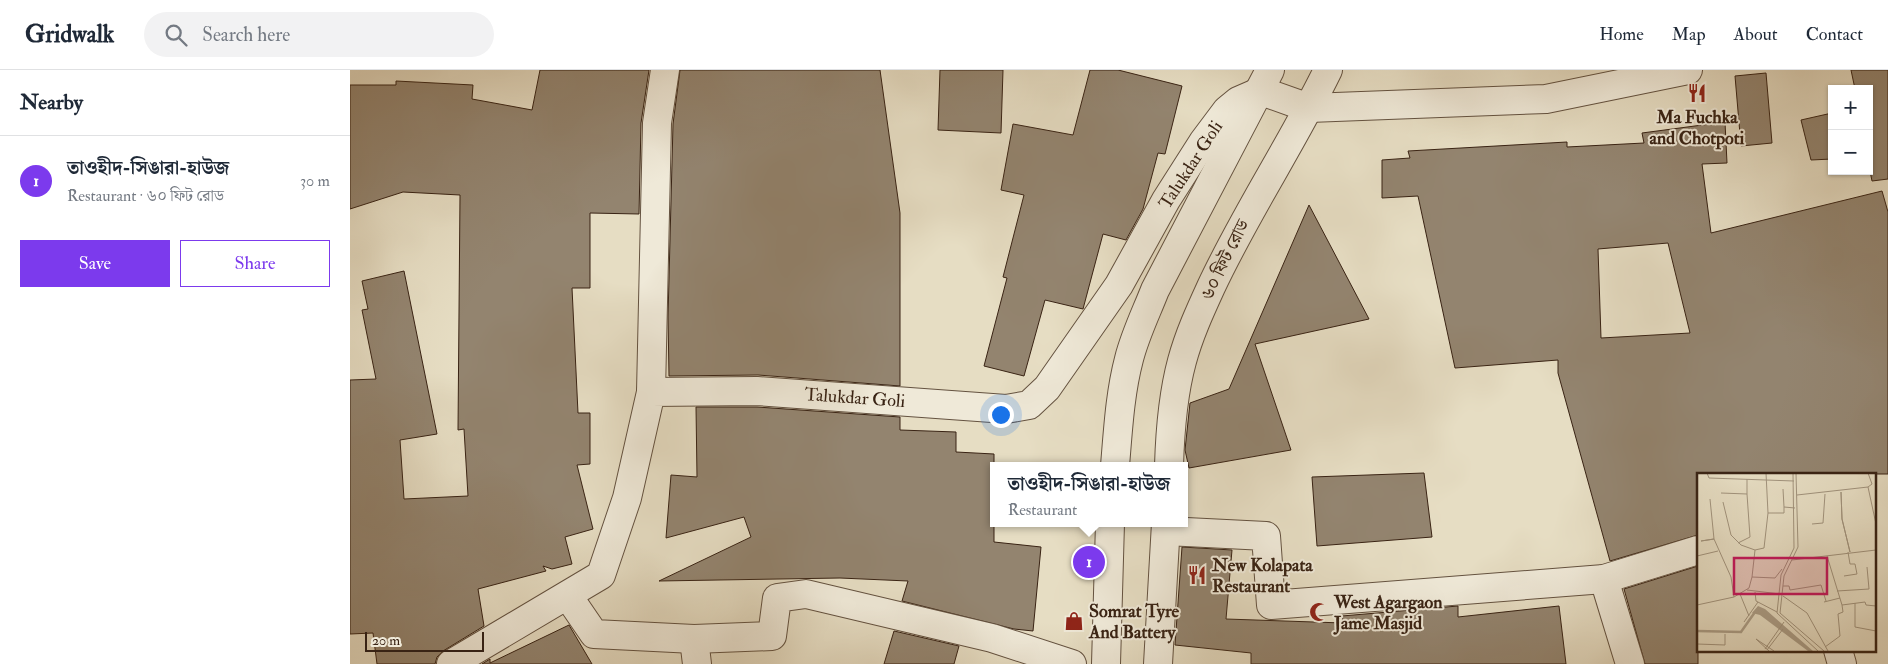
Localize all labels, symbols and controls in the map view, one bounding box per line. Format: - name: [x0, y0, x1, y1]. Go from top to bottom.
- search box: [144, 12, 494, 57]
- text: Gridwalk: [25, 19, 114, 50]
- icon: search: [162, 21, 190, 49]
- text: Search here: [202, 23, 290, 47]
- text: Home: [1599, 23, 1644, 46]
- text: Map: [1672, 23, 1706, 46]
- text: About: [1734, 23, 1778, 46]
- text: Contact: [1806, 23, 1863, 46]
- restaurant icon: Ma Fuchka and Chotpoti: [1686, 82, 1708, 104]
- map controls: [1828, 85, 1873, 175]
- button: +: [1828, 85, 1873, 130]
- text: Nearby: [20, 89, 83, 116]
- place label: Ma Fuchka and Chotpoti: [1650, 106, 1745, 150]
- street label: Talukdar Goli: [1154, 116, 1228, 214]
- button: −: [1828, 130, 1873, 175]
- text: তাওহীদ-সিঙারা-হাউজ: [67, 156, 229, 180]
- text: 1: [33, 171, 39, 191]
- text: 30 m: [300, 171, 330, 191]
- text: Restaurant · ৬০ ফিট রোড: [67, 186, 224, 206]
- street label: ৬০ ফিট রোড: [1196, 215, 1255, 304]
- button: Save: [20, 240, 170, 287]
- button: Share: [180, 240, 330, 287]
- street label: Talukdar Goli: [804, 383, 906, 413]
- your location: [988, 402, 1014, 428]
- popup: [990, 462, 1188, 527]
- text: তাওহীদ-সিঙারা-হাউজ: [1008, 472, 1170, 496]
- inset map: [1697, 473, 1876, 652]
- text: Restaurant: [1008, 500, 1077, 520]
- pin: 1: [1073, 543, 1105, 581]
- place label: New Kolapata Restaurant: [1211, 554, 1313, 598]
- restaurant icon: New Kolapata Restaurant: [1186, 564, 1208, 586]
- place label: West Agargaon Jame Masjid: [1333, 591, 1443, 635]
- place label: Somrat Tyre And Battery: [1088, 600, 1180, 644]
- mosque icon: West Agargaon Jame Masjid: [1308, 601, 1330, 623]
- shop icon: Somrat Tyre And Battery: [1063, 610, 1085, 632]
- scale bar: [365, 629, 484, 652]
- text: 20 m: [372, 632, 400, 649]

